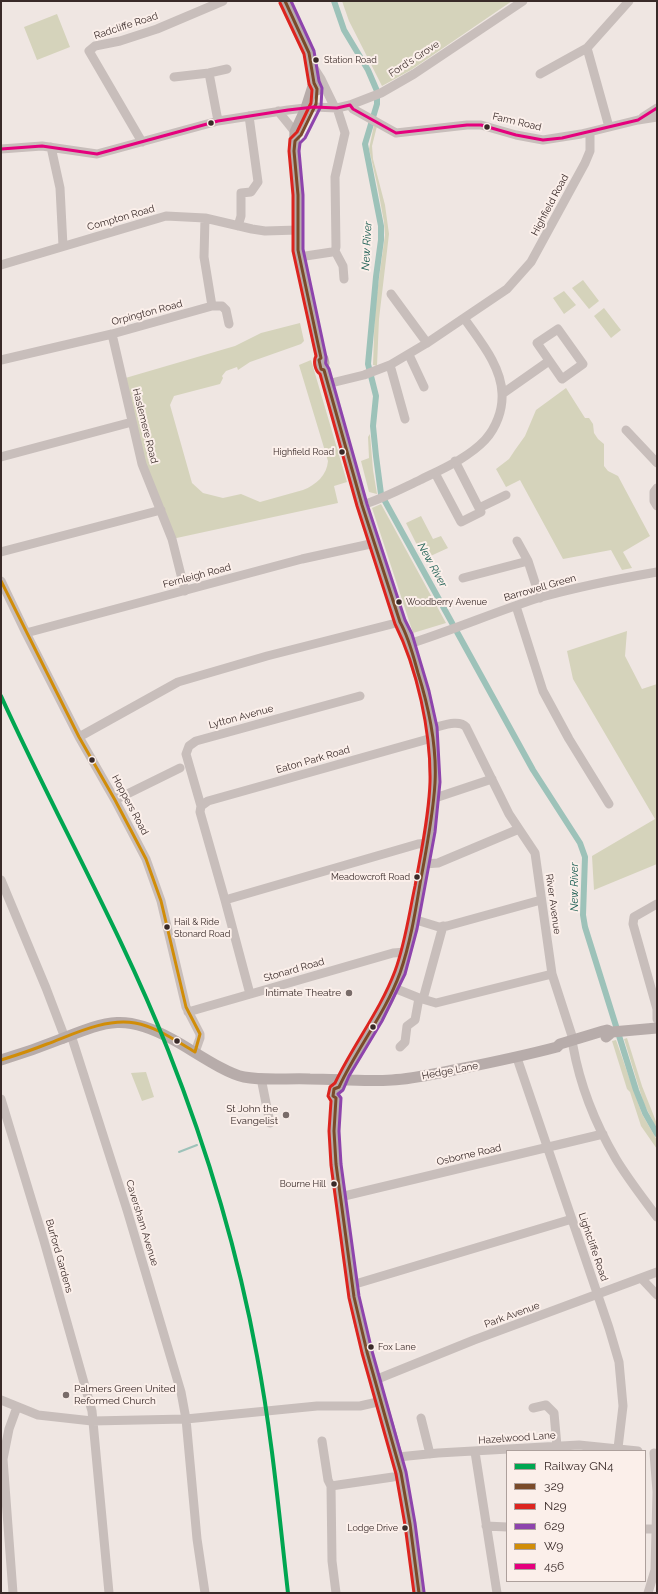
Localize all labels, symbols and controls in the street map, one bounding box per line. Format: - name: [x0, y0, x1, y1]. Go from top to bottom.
- street label: Radcliffe Road: [92, 10, 160, 42]
- street label: Ford's Grove: [387, 38, 441, 80]
- marker: Station Road: [311, 55, 321, 65]
- place label: Station Road: [324, 55, 377, 65]
- street label: Farm Road: [491, 111, 543, 133]
- unlabelled marker: [206, 118, 216, 128]
- unlabelled marker: [482, 122, 492, 132]
- street label: Highfield Road: [529, 172, 571, 238]
- street label: Compton Road: [86, 203, 156, 233]
- water label: New River: [359, 221, 375, 271]
- street label: Orpington Road: [110, 298, 184, 328]
- street label: Haslemere Road: [130, 387, 160, 465]
- place label: Highfield Road: [273, 447, 334, 457]
- marker: Highfield Road: [337, 447, 347, 457]
- water label: New River: [414, 540, 450, 590]
- street label: Fernleigh Road: [162, 561, 232, 591]
- street label: Barrowell Green: [502, 572, 578, 604]
- marker: Woodberry Avenue: [394, 597, 404, 607]
- place label: Woodberry Avenue: [406, 597, 487, 607]
- street label: Lytton Avenue: [207, 703, 275, 731]
- street label: Eaton Park Road: [275, 744, 351, 776]
- unlabelled marker: [87, 755, 97, 765]
- street label: Hoppers Road: [109, 773, 151, 837]
- water label: New River: [568, 863, 582, 911]
- place label: Meadowcroft Road: [331, 872, 410, 882]
- marker: Meadowcroft Road: [412, 872, 422, 882]
- street label: River Avenue: [543, 873, 563, 935]
- place label: Hail & Ride Stonard Road: [174, 917, 230, 938]
- marker: Hail & Ride Stonard Road: [162, 922, 172, 932]
- street label: Stonard Road: [262, 956, 326, 984]
- place label: Intimate Theatre: [265, 987, 341, 999]
- marker: Intimate Theatre: [344, 988, 354, 998]
- unlabelled marker: [368, 1022, 378, 1032]
- unlabelled marker: [172, 1036, 182, 1046]
- street label: Hedge Lane: [421, 1060, 479, 1082]
- place label: St John the Evangelist: [226, 1103, 278, 1126]
- marker: St John the Evangelist: [281, 1110, 291, 1120]
- street label: Osborne Road: [435, 1142, 503, 1168]
- street label: Caversham Avenue: [123, 1178, 161, 1268]
- place label: Bourne Hill: [280, 1179, 326, 1189]
- marker: Bourne Hill: [329, 1179, 339, 1189]
- street label: Lightcliffe Road: [576, 1211, 610, 1283]
- street label: Burford Gardens: [43, 1218, 75, 1294]
- street label: Park Avenue: [483, 1299, 541, 1331]
- marker: Fox Lane: [366, 1342, 376, 1352]
- place label: Fox Lane: [378, 1342, 416, 1352]
- place label: Palmers Green United Reformed Church: [74, 1383, 176, 1406]
- marker: Palmers Green United Reformed Church: [61, 1390, 71, 1400]
- street label: Hazelwood Lane: [478, 1429, 556, 1447]
- legend: [506, 1450, 646, 1582]
- text: Railway GN4: [544, 1459, 614, 1473]
- text: 329: [544, 1479, 564, 1493]
- text: N29: [544, 1499, 567, 1513]
- text: 629: [544, 1519, 565, 1533]
- place label: Lodge Drive: [347, 1523, 398, 1533]
- marker: Lodge Drive: [400, 1523, 410, 1533]
- text: W9: [544, 1539, 563, 1553]
- text: 456: [544, 1559, 564, 1573]

